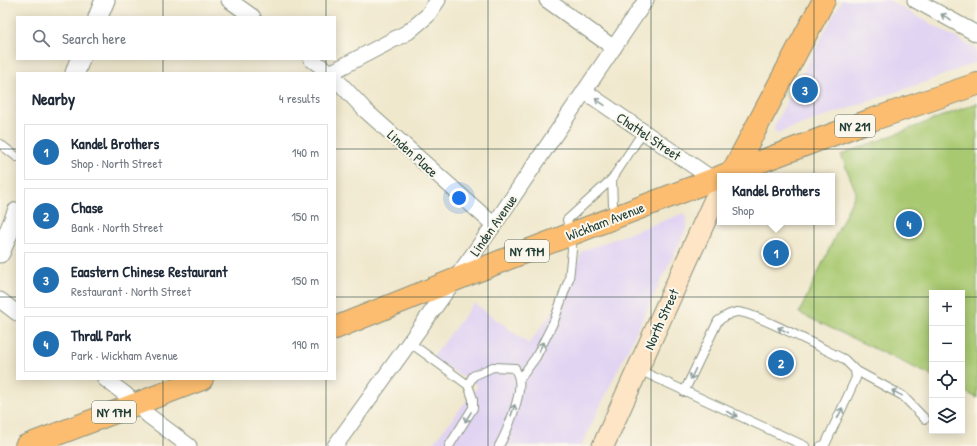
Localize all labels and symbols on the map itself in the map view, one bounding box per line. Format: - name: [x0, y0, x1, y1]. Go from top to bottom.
- one-way arrow: [940, 13, 952, 20]
- pin: 3: [792, 75, 818, 105]
- one-way arrow: [595, 98, 606, 106]
- street label: Chattel Street: [613, 107, 685, 165]
- road number: NY 211: [835, 115, 875, 137]
- street label: Linden Place: [384, 125, 443, 181]
- your location: [449, 188, 469, 208]
- street label: Linden Avenue: [465, 190, 521, 259]
- street label: Wickham Avenue: [563, 197, 647, 245]
- pin: 4: [896, 209, 922, 239]
- pin: 1: [763, 238, 789, 268]
- road number: NY 17M: [505, 240, 549, 262]
- street label: North Street: [639, 285, 683, 353]
- one-way arrow: [777, 326, 789, 333]
- one-way arrow: [538, 342, 545, 354]
- pin: 2: [768, 348, 794, 378]
- one-way arrow: [688, 367, 696, 379]
- one-way arrow: [891, 388, 903, 396]
- road number: NY 17M: [92, 401, 136, 423]
- one-way arrow: [510, 404, 518, 416]
- one-way arrow: [837, 408, 844, 420]
- one-way arrow: [463, 411, 471, 423]
- one-way arrow: [726, 411, 738, 418]

